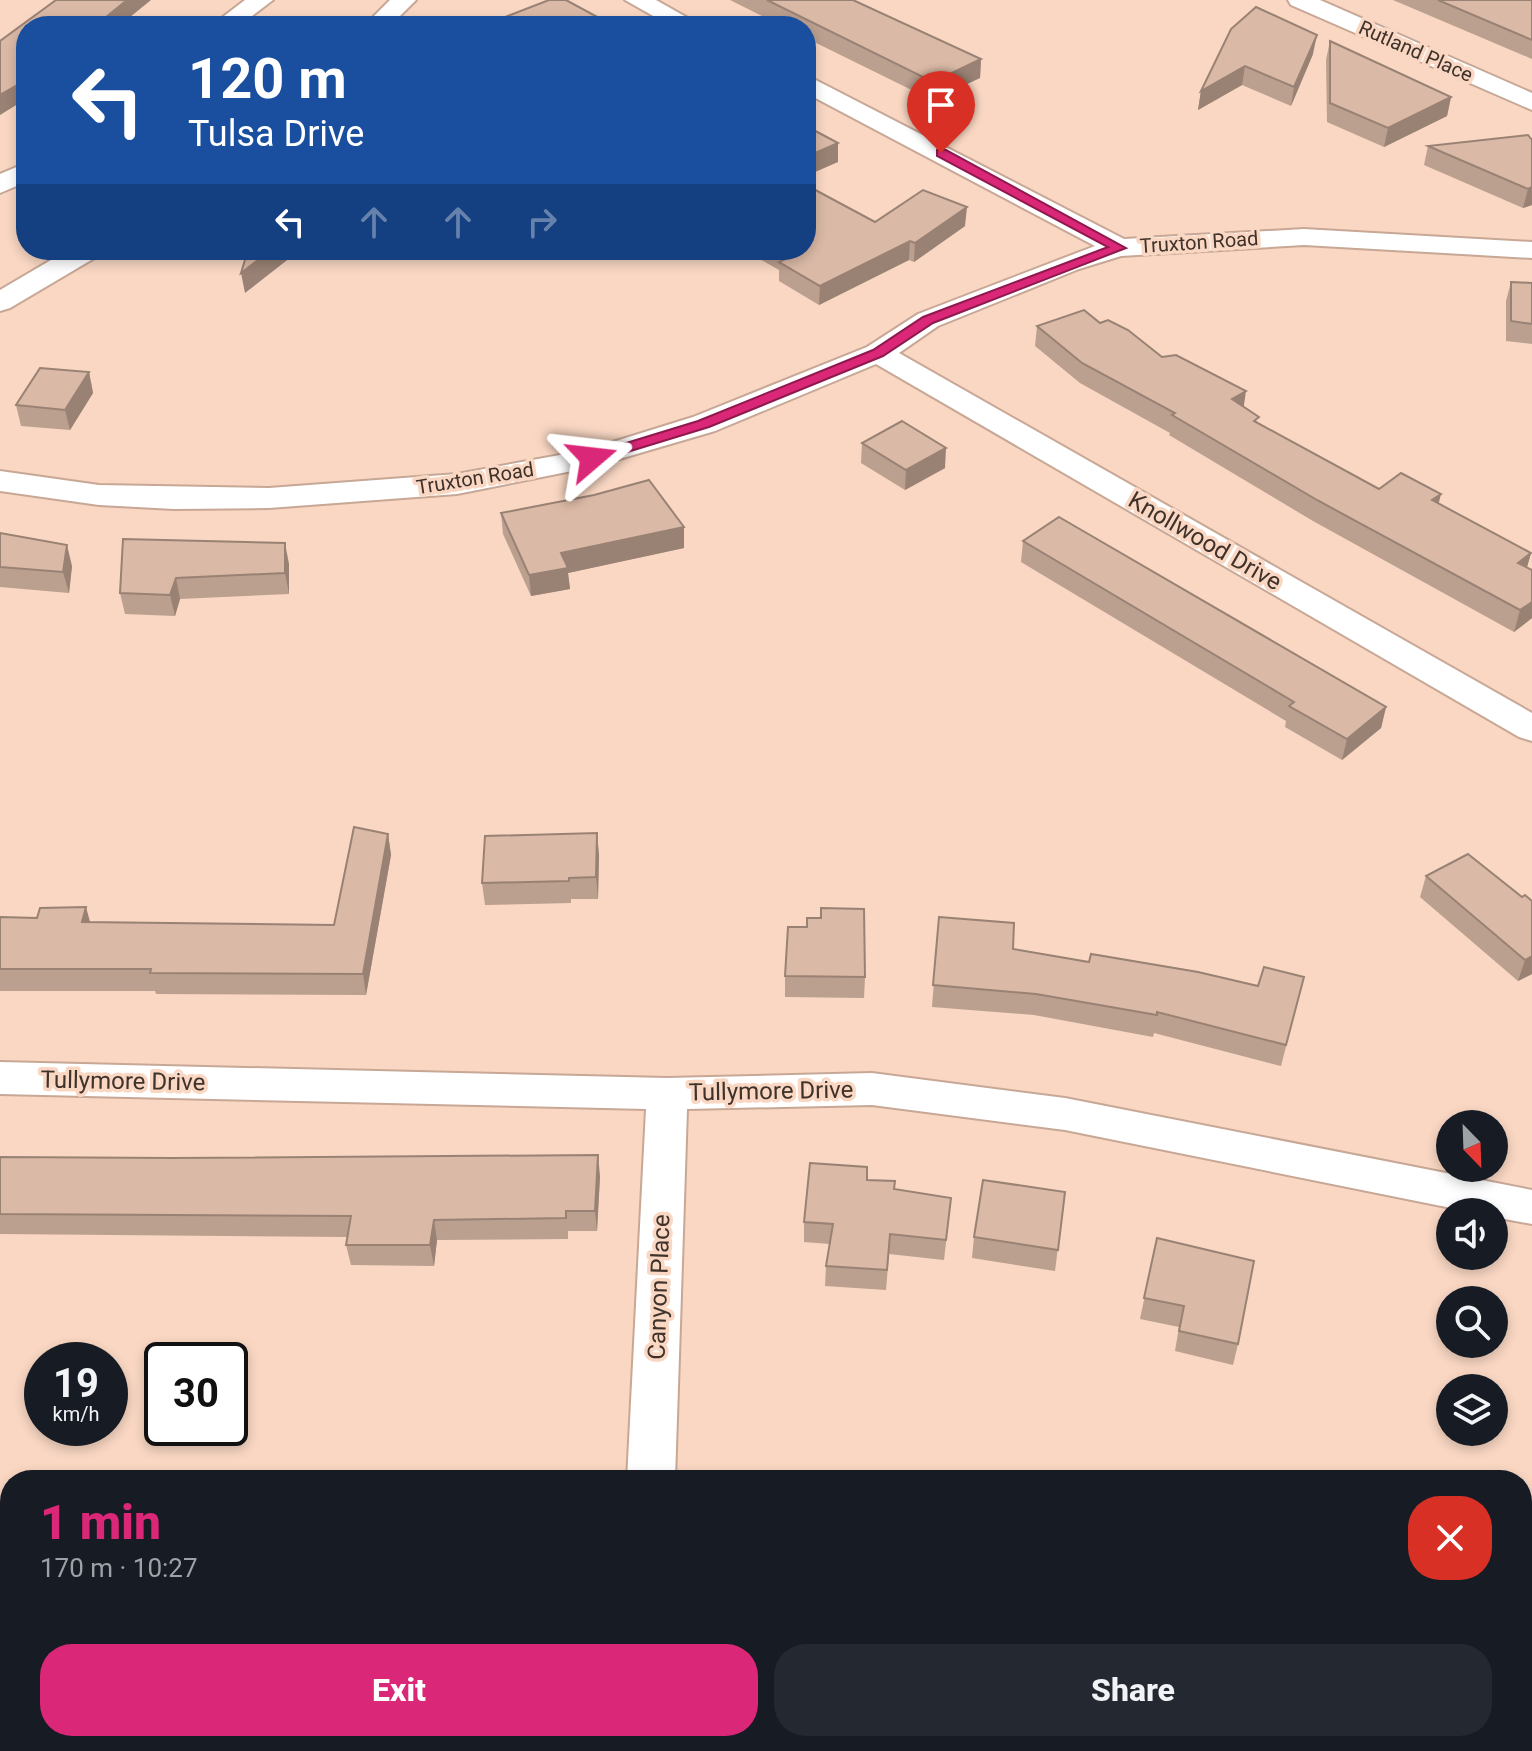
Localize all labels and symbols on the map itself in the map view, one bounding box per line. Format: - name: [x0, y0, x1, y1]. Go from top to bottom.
- street label: Rutland Place: [1355, 15, 1477, 87]
- pin: [907, 71, 975, 153]
- street label: Truxton Road: [1139, 226, 1259, 258]
- position arrow: [550, 416, 634, 500]
- street label: Truxton Road: [415, 457, 535, 499]
- street label: Knollwood Drive: [1123, 486, 1287, 596]
- street label: Tullymore Drive: [40, 1066, 206, 1096]
- street label: Tullymore Drive: [688, 1076, 854, 1106]
- north arrow: [1436, 1110, 1508, 1182]
- street label: Canyon Place: [642, 1214, 676, 1360]
- speed limit sign: 30: [144, 1342, 248, 1446]

